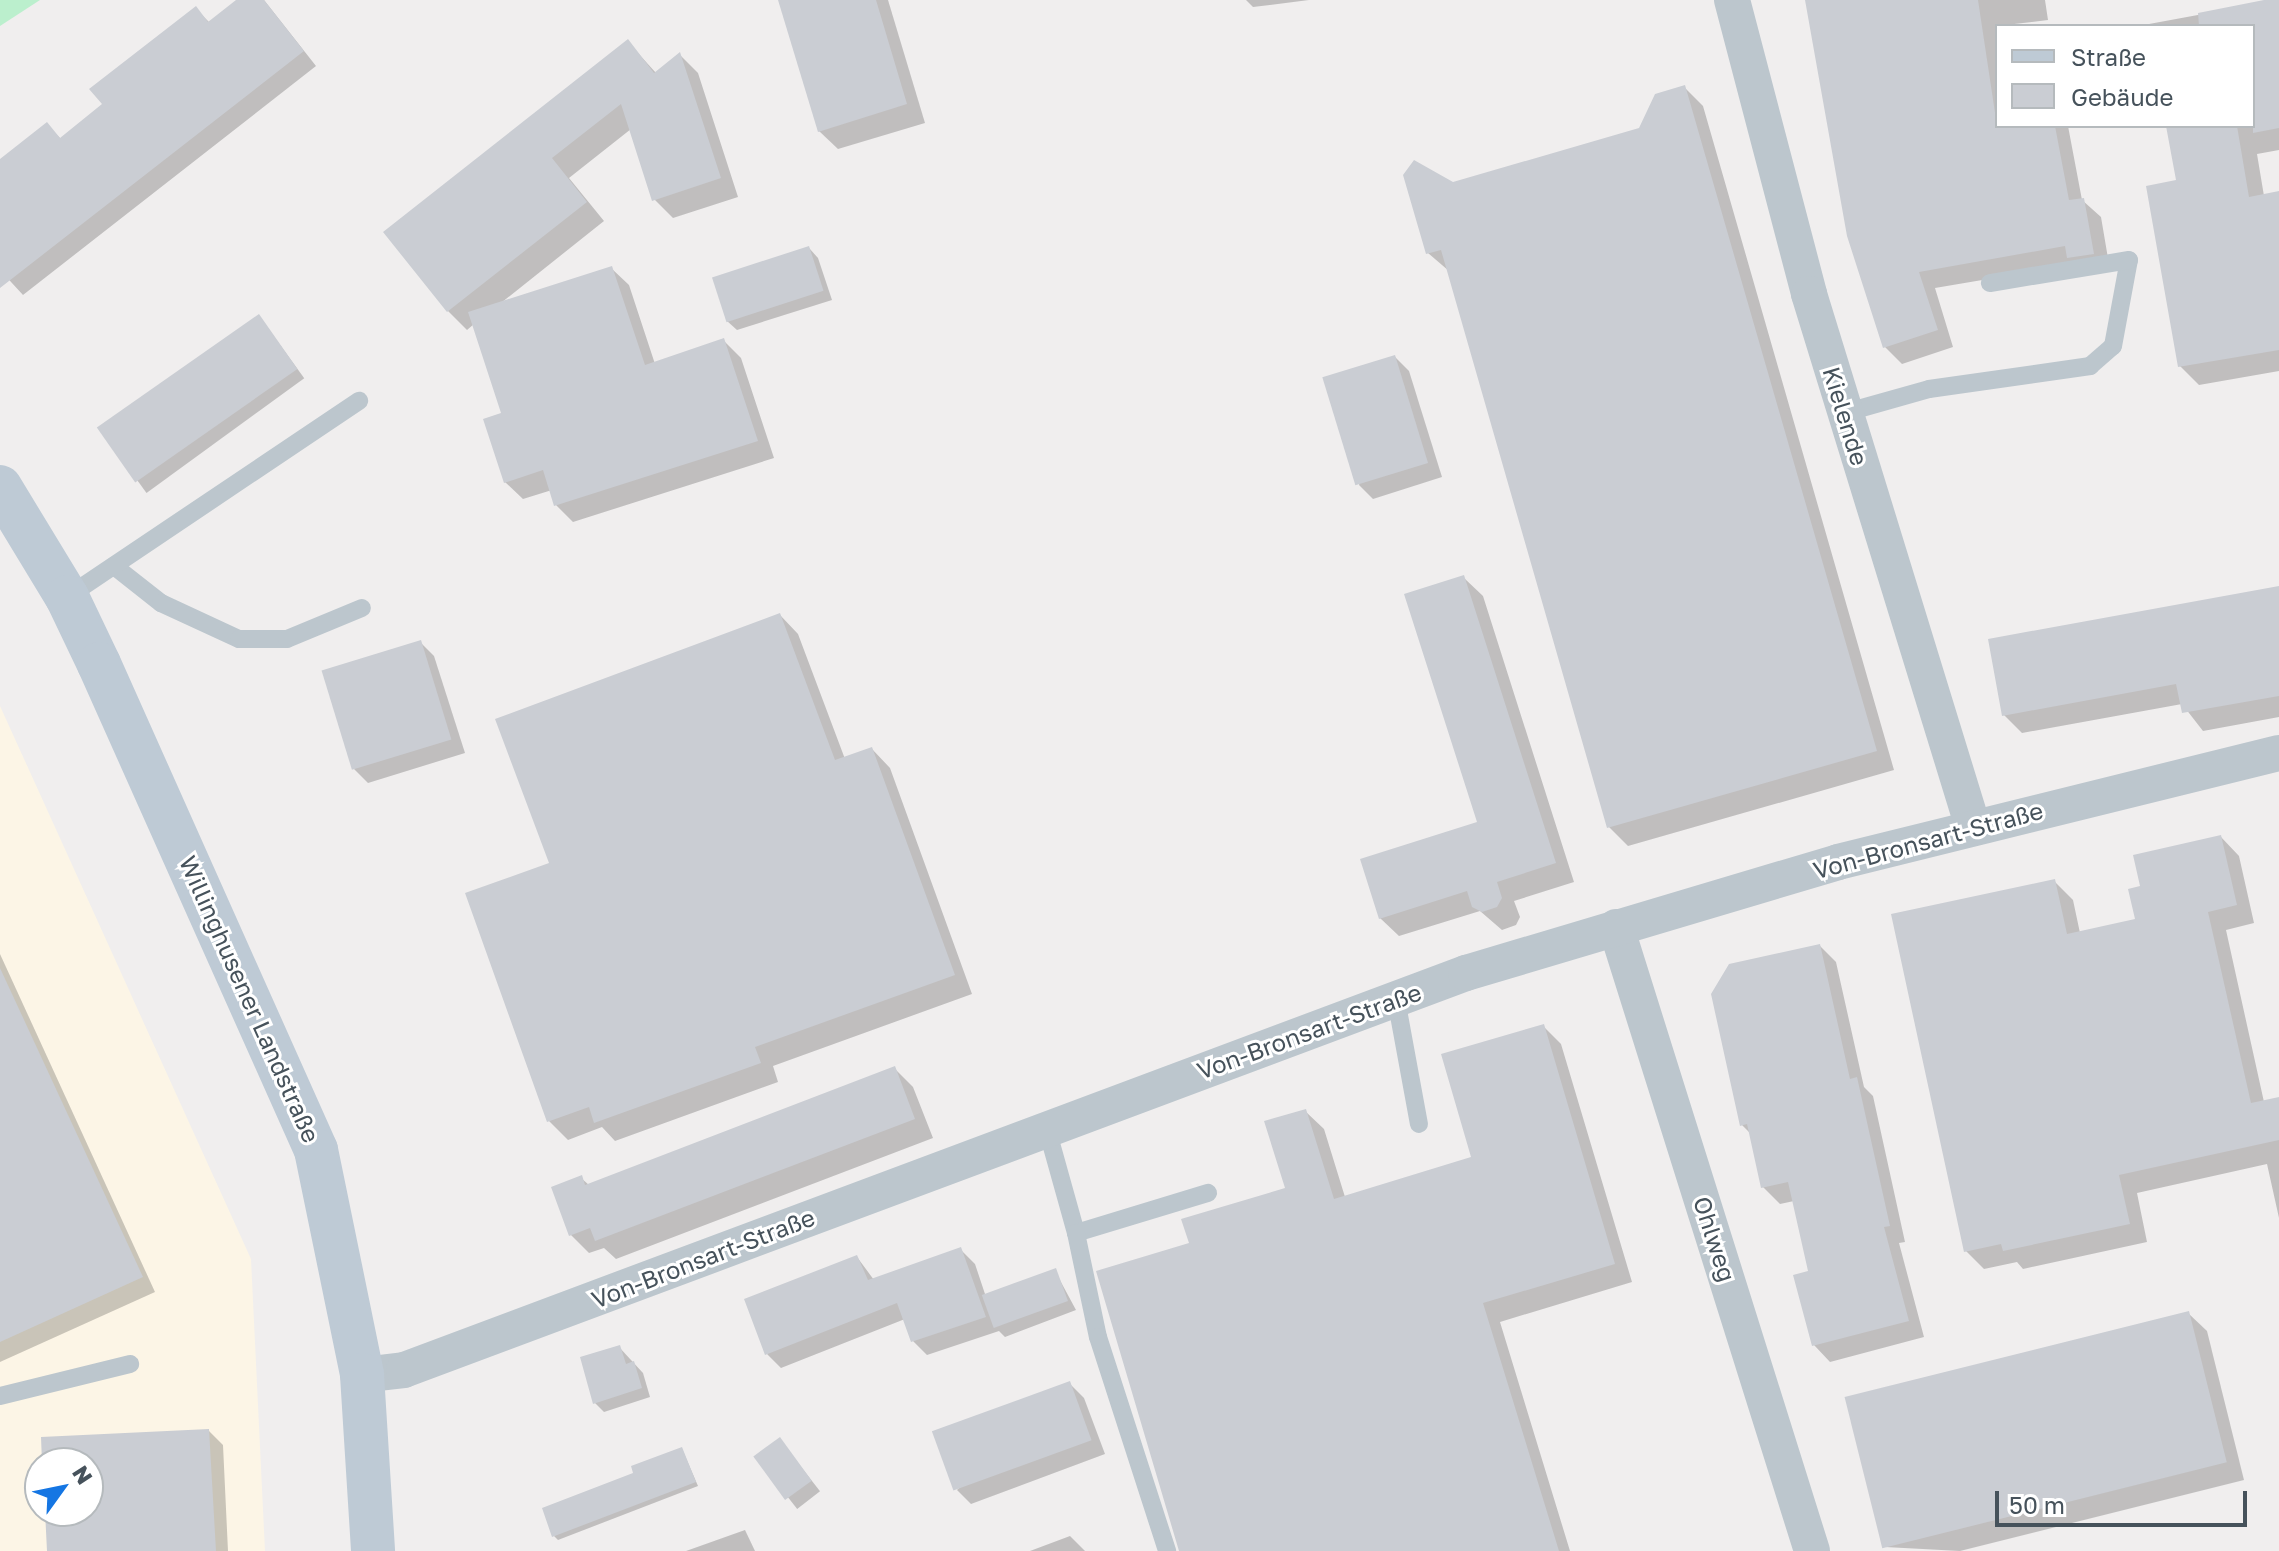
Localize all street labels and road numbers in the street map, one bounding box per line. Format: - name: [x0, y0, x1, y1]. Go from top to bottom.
- street label: Kielende: [1817, 363, 1875, 469]
- street label: Von-Bronsart-Straße: [1810, 795, 2046, 885]
- street label: Willinghusener Landstraße: [174, 851, 326, 1147]
- street label: Von-Bronsart-Straße: [1193, 977, 1425, 1085]
- street label: Ohlweg: [1688, 1193, 1742, 1285]
- street label: Von-Bronsart-Straße: [587, 1202, 819, 1314]

